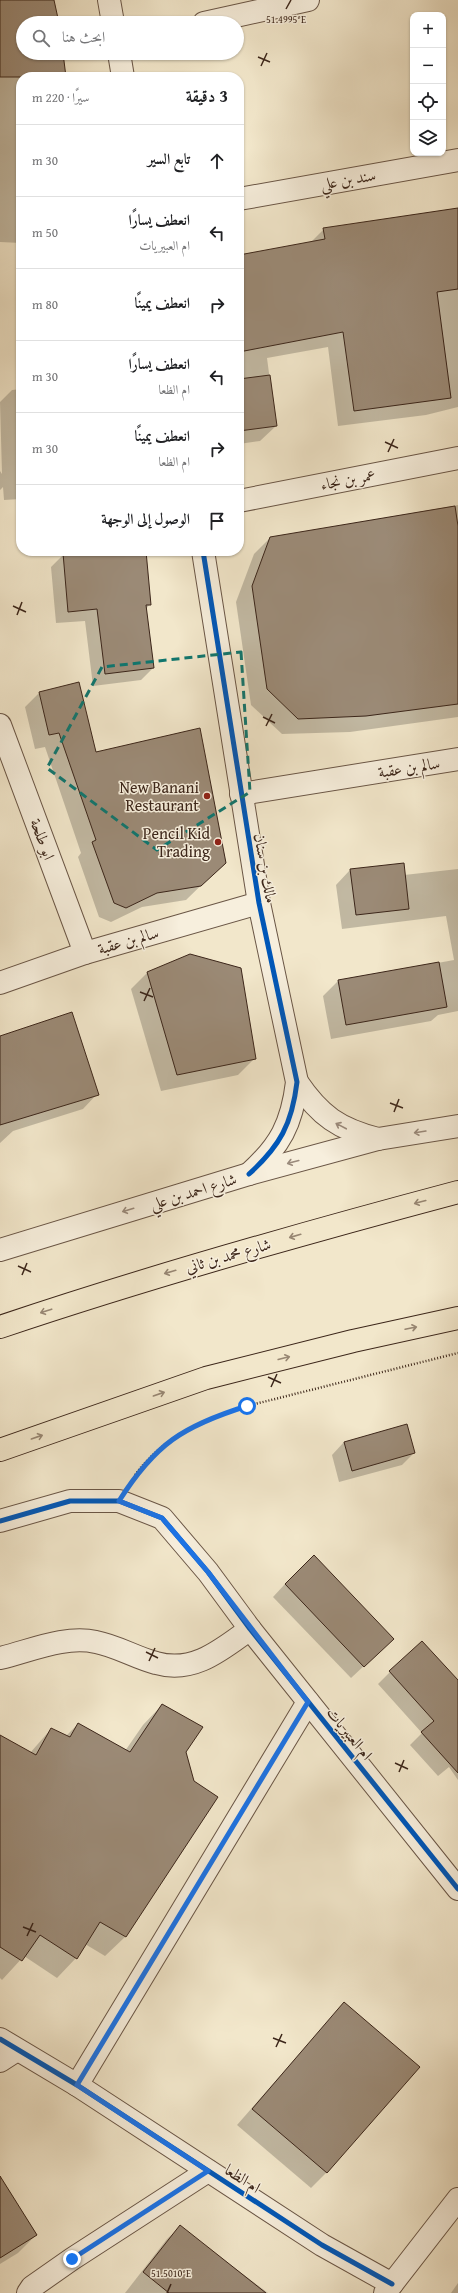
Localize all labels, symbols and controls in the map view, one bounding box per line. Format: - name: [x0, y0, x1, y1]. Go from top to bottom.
- text: 51.4995°E: [266, 12, 306, 27]
- map controls: [410, 12, 446, 156]
- button: +: [410, 12, 446, 48]
- search box: [16, 16, 244, 60]
- text: ابحث هنا: [62, 26, 105, 47]
- icon: search: [30, 27, 52, 49]
- button: −: [410, 48, 446, 84]
- text: 3 دقيقة: [186, 83, 228, 108]
- button: locate: [410, 84, 446, 120]
- text: سيرًا · 220 m: [32, 88, 90, 107]
- button: layers: [410, 120, 446, 156]
- text: تابع السير: [148, 148, 190, 169]
- icon: ahead: [206, 150, 228, 172]
- text: 30 m: [32, 151, 58, 170]
- street label: سند بن علي: [318, 162, 379, 200]
- text: انعطف يسارًا: [128, 209, 190, 230]
- icon: left: [206, 222, 228, 244]
- text: 50 m: [32, 223, 58, 242]
- text: ام العبيريات: [139, 236, 190, 255]
- text: انعطف يمينًا: [134, 292, 190, 313]
- icon: right: [206, 294, 228, 316]
- text: 80 m: [32, 295, 58, 314]
- text: انعطف يسارًا: [128, 353, 190, 374]
- icon: left: [206, 366, 228, 388]
- text: 30 m: [32, 367, 58, 386]
- text: ام الظعا: [158, 380, 190, 399]
- text: انعطف يمينًا: [134, 425, 190, 446]
- icon: right: [206, 438, 228, 460]
- text: 30 m: [32, 439, 58, 458]
- text: ام الظعا: [158, 452, 190, 471]
- street label: عمر بن نجاء: [318, 462, 378, 496]
- text: الوصول إلى الوجهة: [101, 508, 190, 529]
- icon: arrive: [206, 510, 228, 532]
- street label: سالم بن عقبة: [376, 750, 442, 787]
- place label: New Banani Restaurant: [119, 775, 200, 817]
- marker: New Banani Restaurant: [202, 791, 212, 801]
- street label: ابو طلحة: [24, 815, 62, 863]
- place label: Pencil Kid Trading: [143, 821, 210, 863]
- street label: مالك بن سنان: [248, 831, 284, 905]
- marker: Pencil Kid Trading: [213, 837, 223, 847]
- street label: سالم بن عقبة: [95, 920, 162, 963]
- one-way arrow: [336, 1122, 348, 1129]
- one-way arrow: [413, 1128, 426, 1136]
- one-way arrow: [287, 1159, 300, 1166]
- street label: شارع احمد بن علي: [147, 1166, 241, 1219]
- one-way arrow: [414, 1199, 427, 1206]
- one-way arrow: [122, 1207, 135, 1214]
- street label: شارع محمد بن ثاني: [182, 1231, 274, 1281]
- one-way arrow: [289, 1233, 302, 1240]
- one-way arrow: [164, 1269, 177, 1276]
- one-way arrow: [41, 1308, 53, 1316]
- one-way arrow: [404, 1324, 417, 1332]
- one-way arrow: [278, 1354, 291, 1361]
- one-way arrow: [153, 1390, 166, 1397]
- route start: [238, 1397, 256, 1415]
- one-way arrow: [30, 1433, 43, 1440]
- street label: ام العبيريات: [319, 1701, 379, 1767]
- street label: ام الظعا: [219, 2157, 266, 2201]
- route end: [63, 2250, 81, 2268]
- text: 51.5010°E: [151, 2266, 191, 2281]

